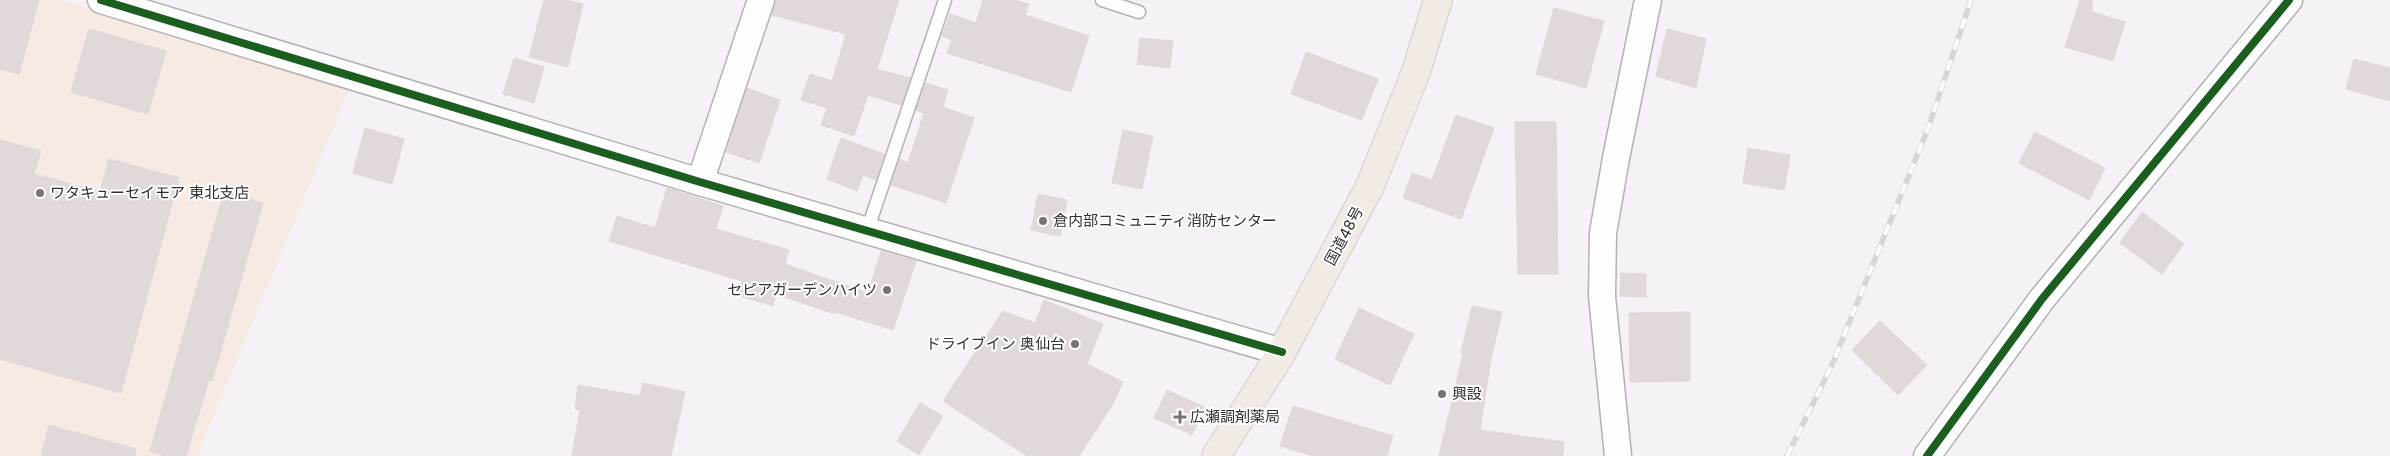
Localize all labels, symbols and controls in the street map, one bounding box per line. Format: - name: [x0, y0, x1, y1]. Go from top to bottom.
- place label: ワタキューセイモア 東北支店: [50, 183, 249, 202]
- marker: ワタキューセイモア 東北支店: [34, 187, 46, 199]
- street label: 国道48号: [1320, 203, 1367, 268]
- place label: 倉内部コミュニティ消防センター: [1053, 211, 1277, 230]
- marker: 倉内部コミュニティ消防センター: [1037, 215, 1049, 227]
- place label: セピアガーデンハイツ: [727, 280, 877, 299]
- marker: セピアガーデンハイツ: [881, 284, 893, 296]
- place label: ドライブイン 奥仙台: [926, 334, 1065, 353]
- marker: ドライブイン 奥仙台: [1069, 338, 1081, 350]
- place label: 興設: [1452, 384, 1482, 403]
- marker: 興設: [1436, 388, 1448, 400]
- place label: 広瀬調剤薬局: [1190, 407, 1280, 426]
- marker: 広瀬調剤薬局: [1174, 411, 1186, 423]

